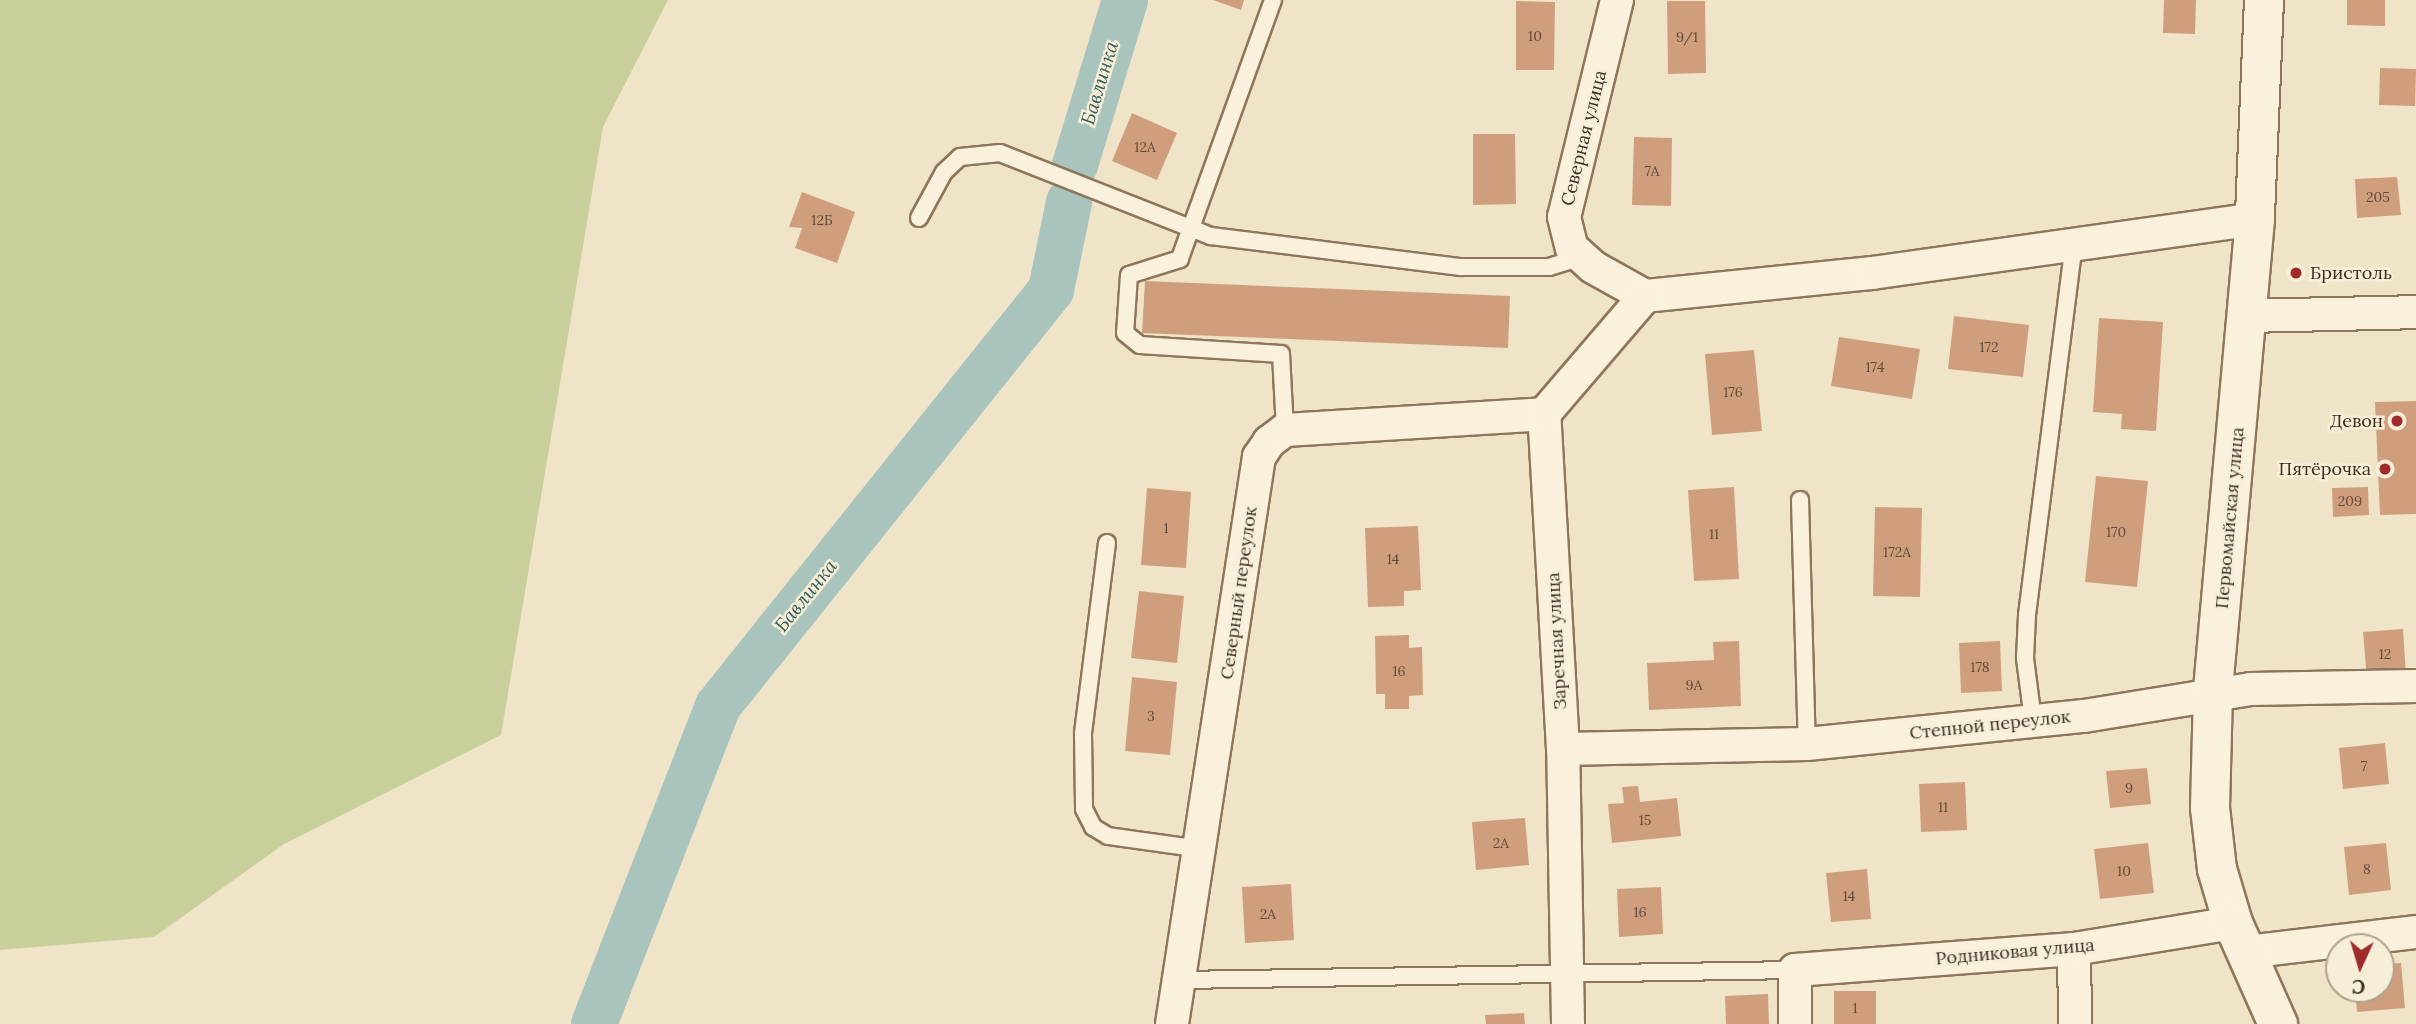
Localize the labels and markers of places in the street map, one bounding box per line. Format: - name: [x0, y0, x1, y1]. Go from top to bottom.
- place label: Бристоль: [2310, 262, 2392, 284]
- marker: Бристоль: [2288, 265, 2304, 281]
- place label: Девон: [2330, 410, 2383, 432]
- marker: Девон: [2389, 413, 2405, 429]
- place label: Пятёрочка: [2279, 458, 2371, 480]
- marker: Пятёрочка: [2377, 461, 2393, 477]

